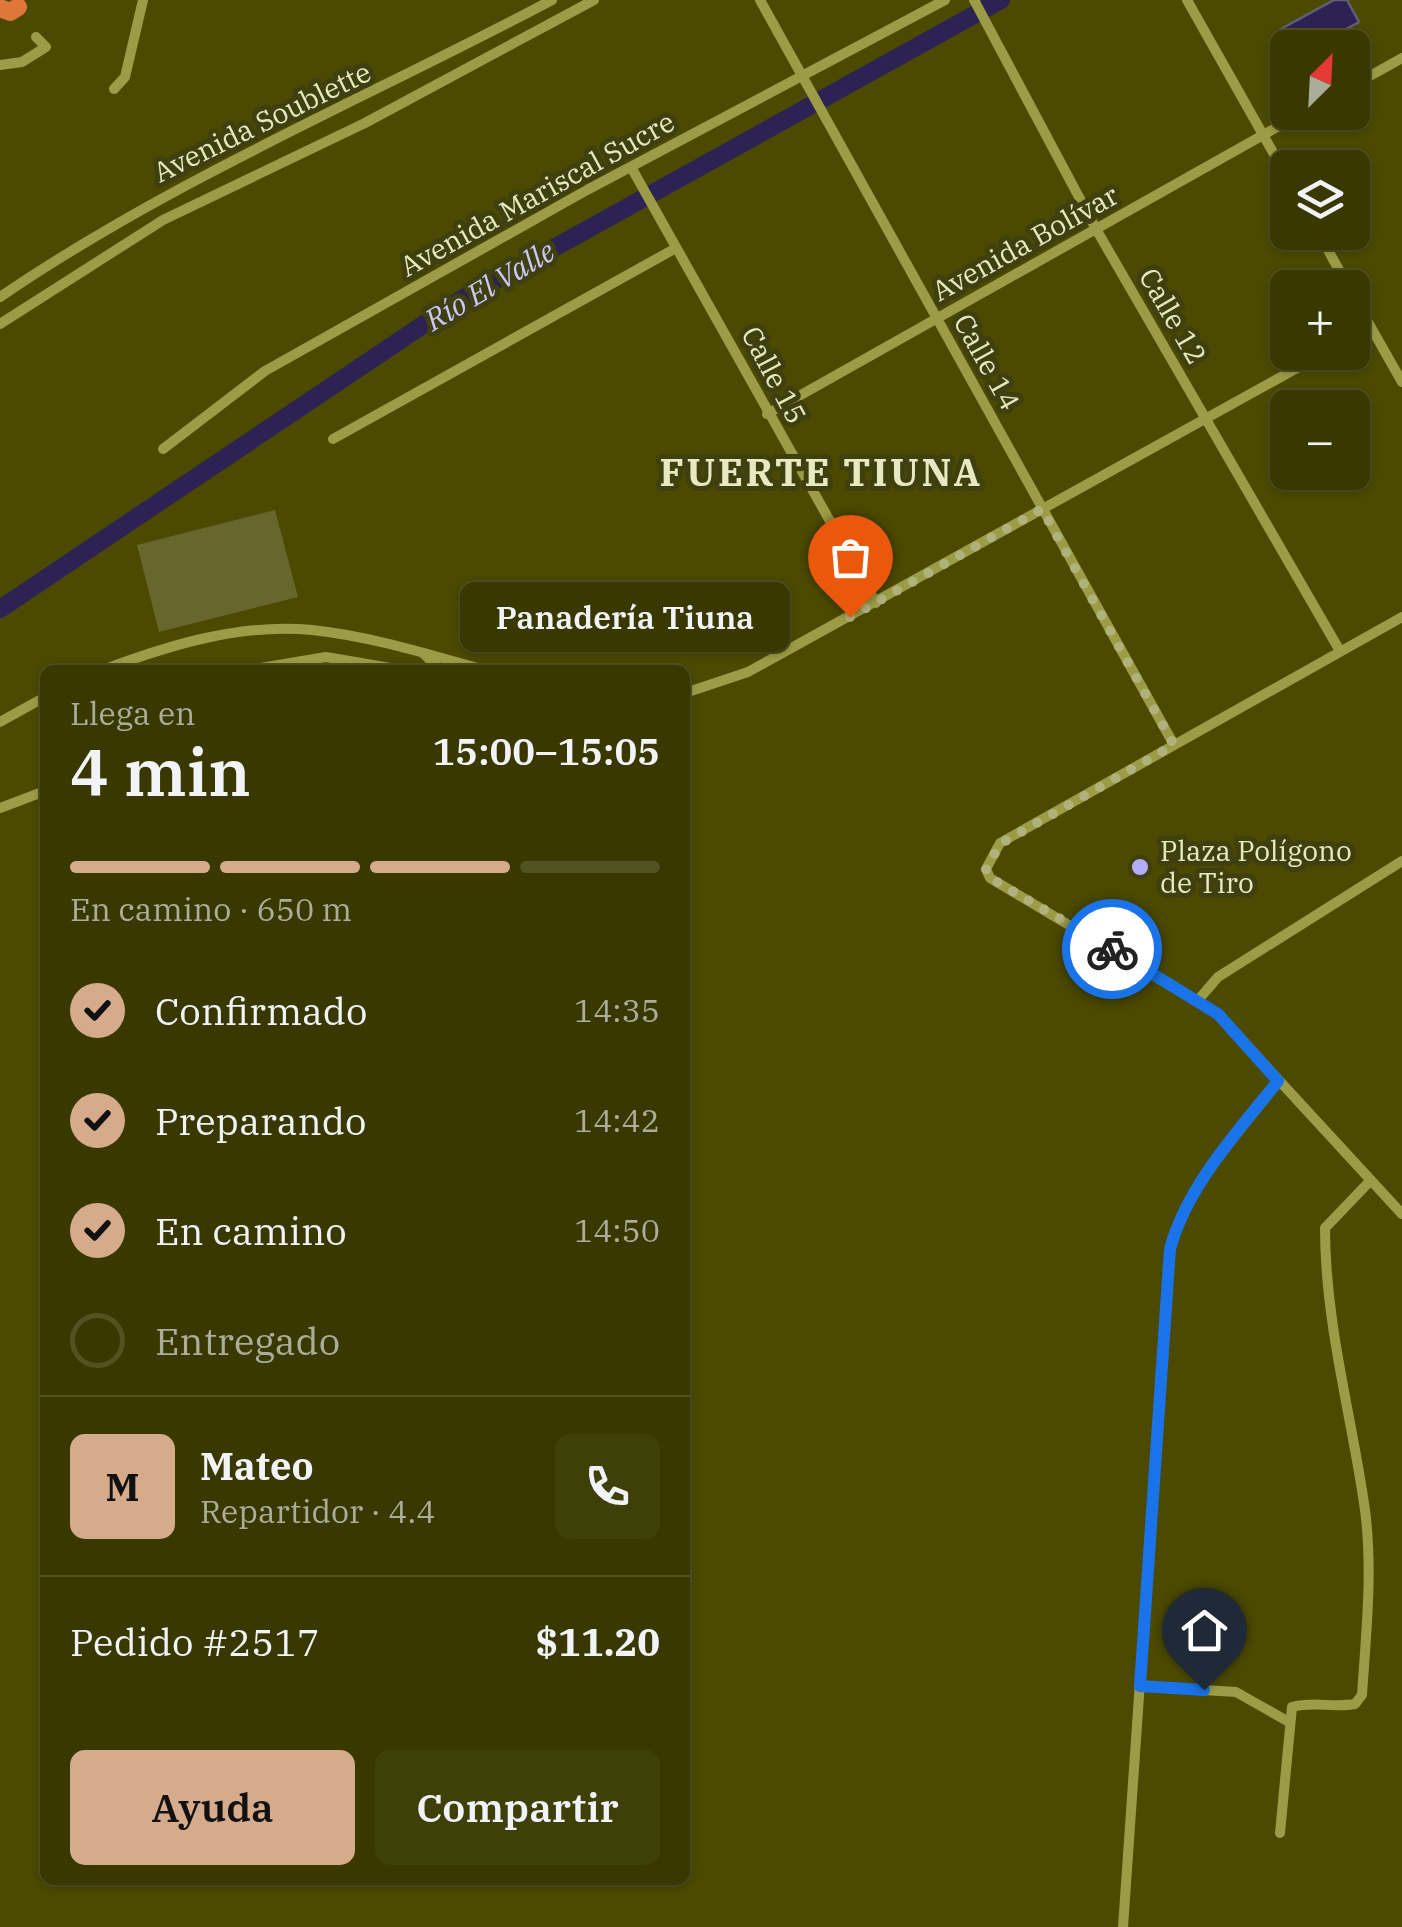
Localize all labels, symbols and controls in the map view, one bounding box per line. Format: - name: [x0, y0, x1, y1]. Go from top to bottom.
- north arrow: [1270, 30, 1370, 130]
- map controls: [1270, 30, 1370, 490]
- street label: Avenida Soublette: [147, 53, 377, 190]
- street label: Avenida Mariscal Sucre: [393, 103, 681, 285]
- button: layers: [1270, 150, 1370, 250]
- street label: Avenida Bolívar: [925, 176, 1125, 309]
- water label: Río El Valle: [416, 231, 561, 339]
- street label: Calle 12: [1131, 261, 1216, 371]
- button: +: [1270, 270, 1370, 370]
- street label: Calle 14: [946, 307, 1029, 417]
- street label: Calle 15: [733, 320, 815, 430]
- button: −: [1270, 390, 1370, 490]
- district label: FUERTE TIUNA: [659, 447, 983, 496]
- pin: [808, 515, 893, 618]
- icon: bag: [823, 530, 878, 585]
- callout: Panadería Tiuna: [460, 582, 790, 652]
- text: Panadería Tiuna: [496, 596, 754, 638]
- text: Llega en: [70, 692, 196, 734]
- text: 15:00–15:05: [433, 726, 660, 775]
- text: 4 min: [70, 729, 251, 814]
- place label: Plaza Polígono de Tiro: [1160, 832, 1352, 901]
- marker: Plaza Polígono de Tiro: [1129, 856, 1151, 878]
- text: En camino · 650 m: [70, 888, 352, 930]
- courier: [1062, 899, 1162, 999]
- icon: bike: [1085, 922, 1140, 977]
- icon: check: [70, 983, 125, 1038]
- text: Confirmado: [155, 986, 367, 1035]
- text: 14:35: [574, 989, 660, 1031]
- icon: check: [70, 1093, 125, 1148]
- text: Preparando: [155, 1096, 366, 1145]
- text: 14:42: [574, 1099, 660, 1141]
- icon: check: [70, 1203, 125, 1258]
- text: En camino: [155, 1206, 347, 1255]
- text: 14:50: [574, 1209, 660, 1251]
- text: Entregado: [155, 1316, 340, 1365]
- button: phone: [555, 1434, 660, 1539]
- text: Mateo: [200, 1441, 314, 1490]
- text: M: [105, 1462, 140, 1511]
- text: Repartidor · 4.4: [200, 1490, 435, 1532]
- pin: [1162, 1588, 1247, 1691]
- icon: home: [1177, 1603, 1232, 1658]
- text: Pedido #2517: [70, 1617, 320, 1666]
- text: $11.20: [535, 1617, 660, 1666]
- button: Ayuda: [70, 1750, 355, 1865]
- button: Compartir: [375, 1750, 660, 1865]

